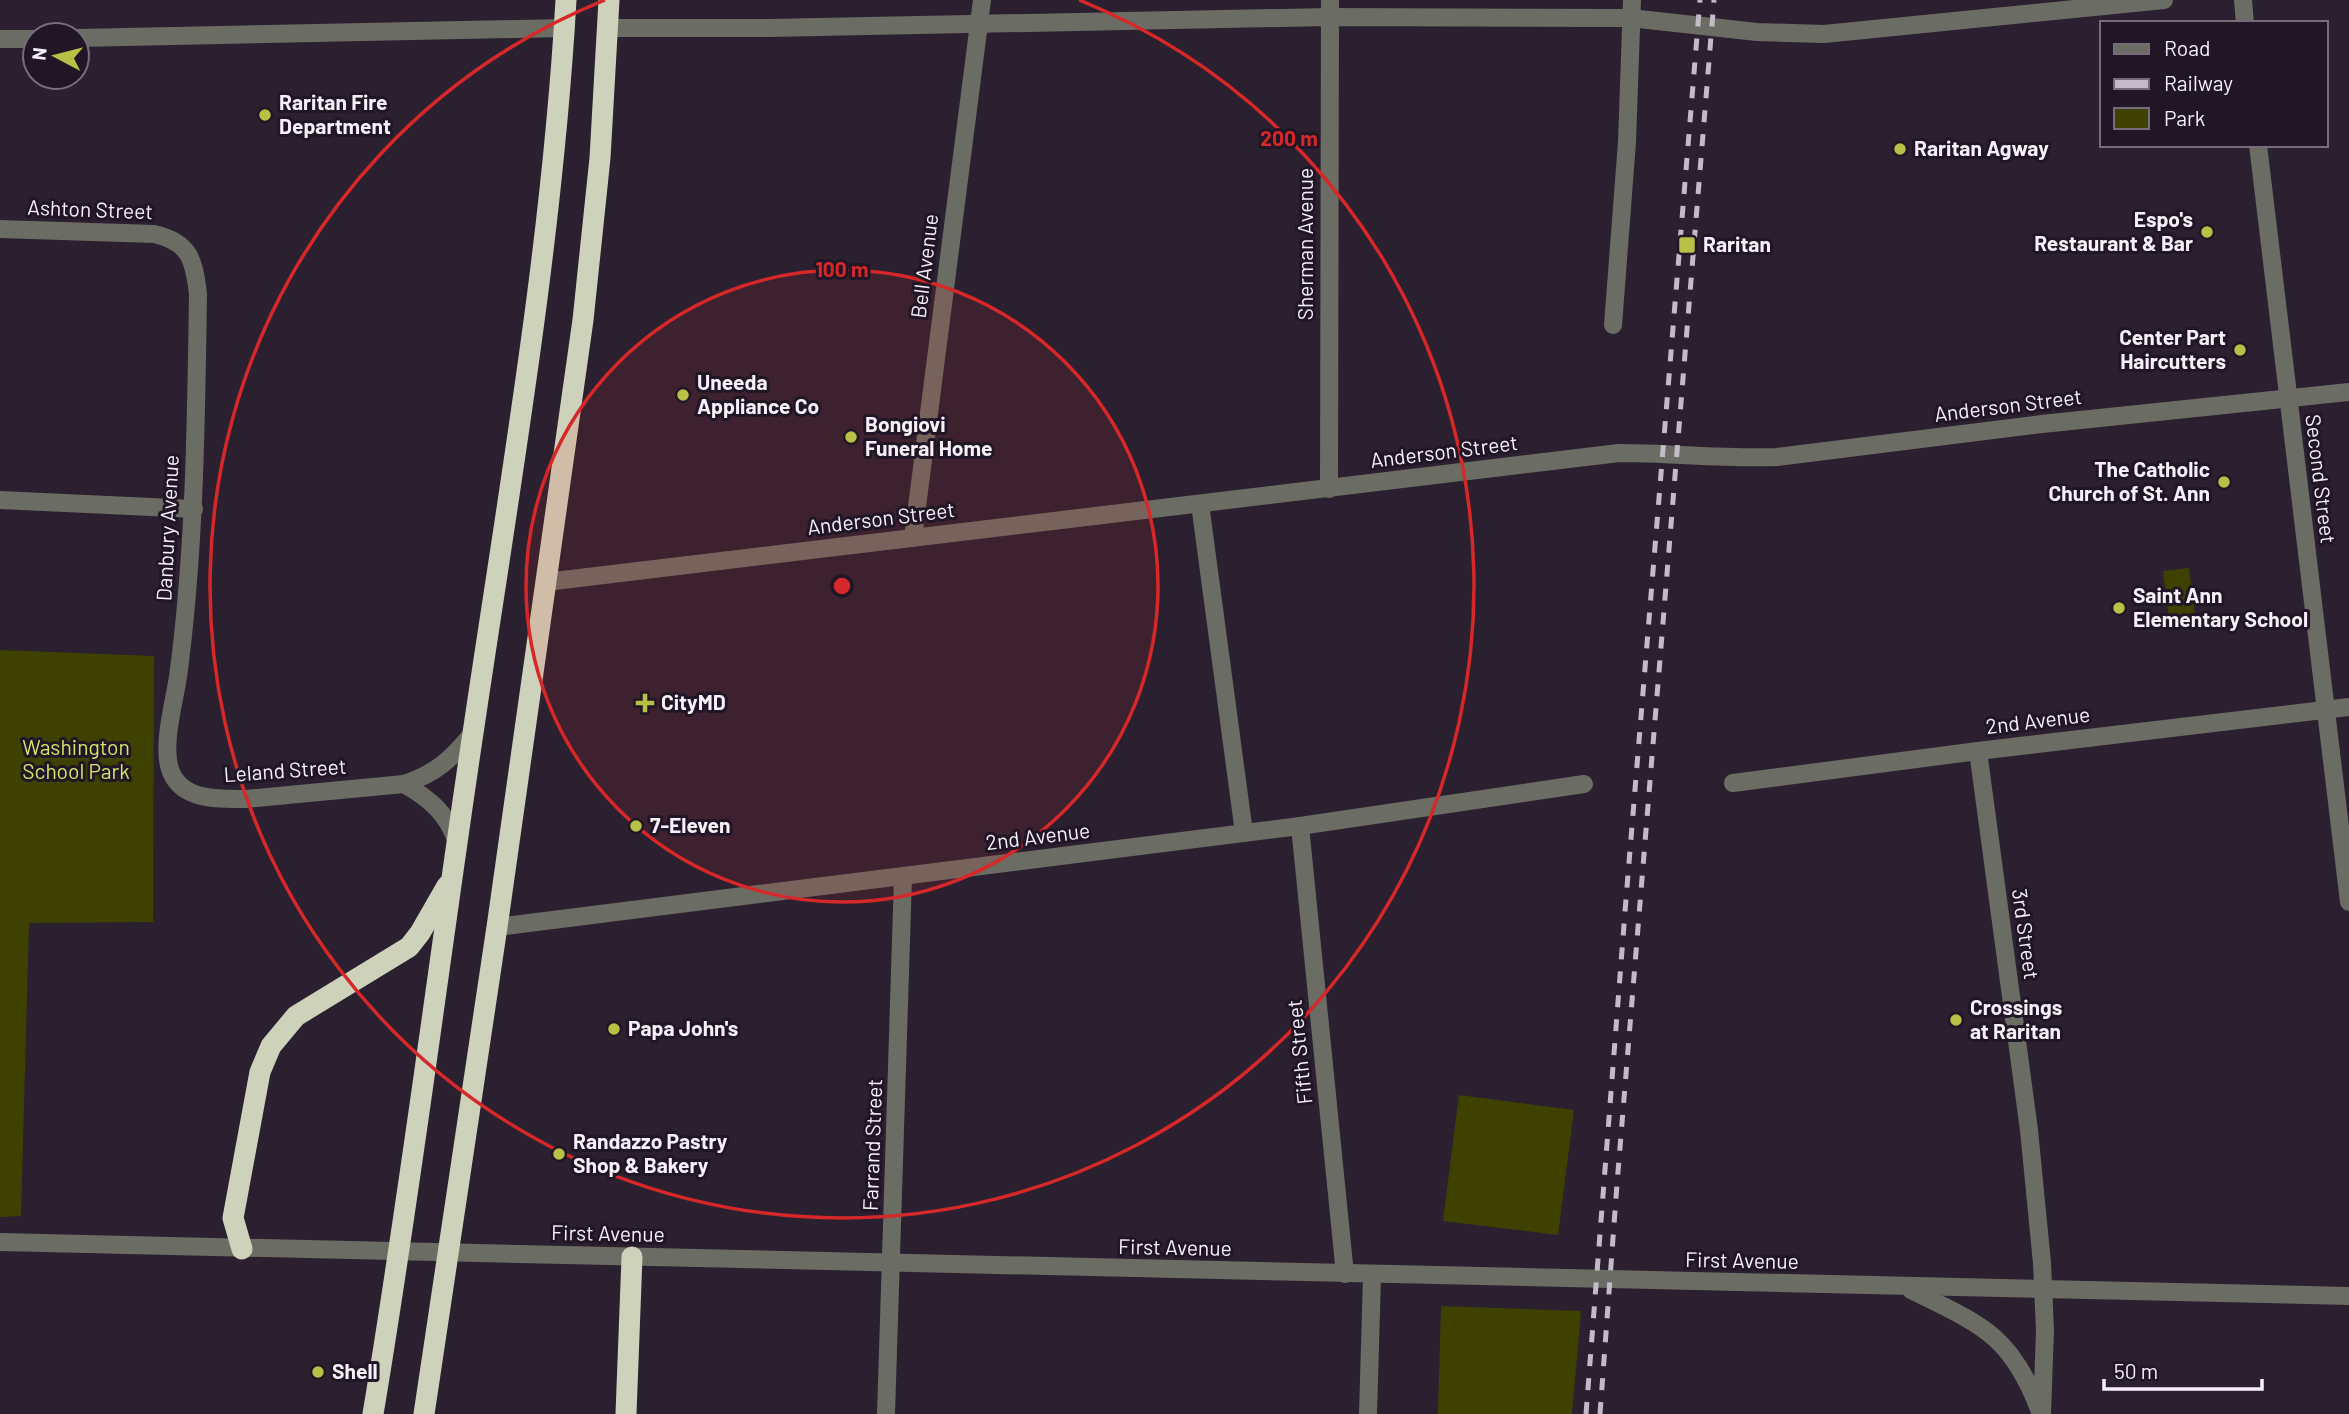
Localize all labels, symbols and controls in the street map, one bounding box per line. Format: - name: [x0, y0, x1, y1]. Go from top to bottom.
- north arrow: [21, 21, 91, 91]
- legend: [2100, 21, 2328, 147]
- text: Road: [2164, 35, 2210, 60]
- text: N: [26, 46, 51, 62]
- text: Railway: [2164, 70, 2233, 95]
- place label: Raritan Fire Department: [279, 89, 391, 138]
- text: Park: [2164, 105, 2205, 130]
- marker: Raritan Fire Department: [257, 107, 273, 123]
- text: 200 m: [1260, 125, 1318, 150]
- place label: Raritan Agway: [1914, 135, 2049, 160]
- marker: Raritan Agway: [1892, 141, 1908, 157]
- street label: Sherman Avenue: [1292, 168, 1317, 320]
- street label: Ashton Street: [27, 194, 153, 223]
- place label: Espo's Restaurant & Bar: [2034, 206, 2193, 255]
- street label: Bell Avenue: [905, 212, 942, 319]
- marker: Espo's Restaurant & Bar: [2199, 224, 2215, 240]
- place label: Raritan: [1703, 231, 1771, 256]
- marker: Raritan: [1677, 235, 1697, 255]
- text: 100 m: [815, 256, 869, 281]
- place label: Center Part Haircutters: [2119, 324, 2226, 373]
- marker: Center Part Haircutters: [2232, 342, 2248, 358]
- place label: Uneeda Appliance Co: [697, 369, 819, 418]
- street label: Anderson Street: [1933, 383, 2083, 426]
- marker: Uneeda Appliance Co: [675, 387, 691, 403]
- place label: Bongiovi Funeral Home: [865, 411, 993, 460]
- street label: Second Street: [2301, 413, 2342, 545]
- marker: Bongiovi Funeral Home: [843, 429, 859, 445]
- street label: Anderson Street: [1369, 429, 1519, 472]
- street label: Danbury Avenue: [150, 454, 183, 602]
- place label: The Catholic Church of St. Ann: [2048, 456, 2210, 505]
- marker: The Catholic Church of St. Ann: [2216, 474, 2232, 490]
- street label: Anderson Street: [806, 496, 956, 539]
- centre of rings: [830, 574, 854, 598]
- place label: Saint Ann Elementary School: [2133, 582, 2308, 631]
- marker: Saint Ann Elementary School: [2111, 600, 2127, 616]
- place label: CityMD: [661, 689, 726, 714]
- marker: CityMD: [635, 693, 655, 713]
- street label: 2nd Avenue: [1984, 701, 2091, 738]
- park label: Washington School Park: [22, 734, 130, 783]
- street label: Leland Street: [223, 753, 347, 786]
- place label: 7-Eleven: [650, 812, 730, 837]
- street label: 2nd Avenue: [984, 817, 1091, 854]
- marker: 7-Eleven: [628, 818, 644, 834]
- street label: 3rd Street: [2008, 887, 2045, 981]
- place label: Crossings at Raritan: [1970, 994, 2062, 1043]
- street label: Fifth Street: [1281, 999, 1316, 1106]
- marker: Crossings at Raritan: [1948, 1012, 1964, 1028]
- place label: Papa John's: [628, 1015, 738, 1040]
- marker: Papa John's: [606, 1021, 622, 1037]
- street label: Farrand Street: [857, 1078, 886, 1211]
- place label: Randazzo Pastry Shop & Bakery: [573, 1128, 728, 1177]
- marker: Randazzo Pastry Shop & Bakery: [551, 1146, 567, 1162]
- street label: First Avenue: [551, 1219, 665, 1246]
- street label: First Avenue: [1118, 1233, 1232, 1260]
- street label: First Avenue: [1685, 1246, 1799, 1273]
- scale bar: [2104, 1348, 2262, 1392]
- place label: Shell: [332, 1358, 378, 1383]
- text: 50 m: [2114, 1358, 2158, 1383]
- marker: Shell: [310, 1364, 326, 1380]

